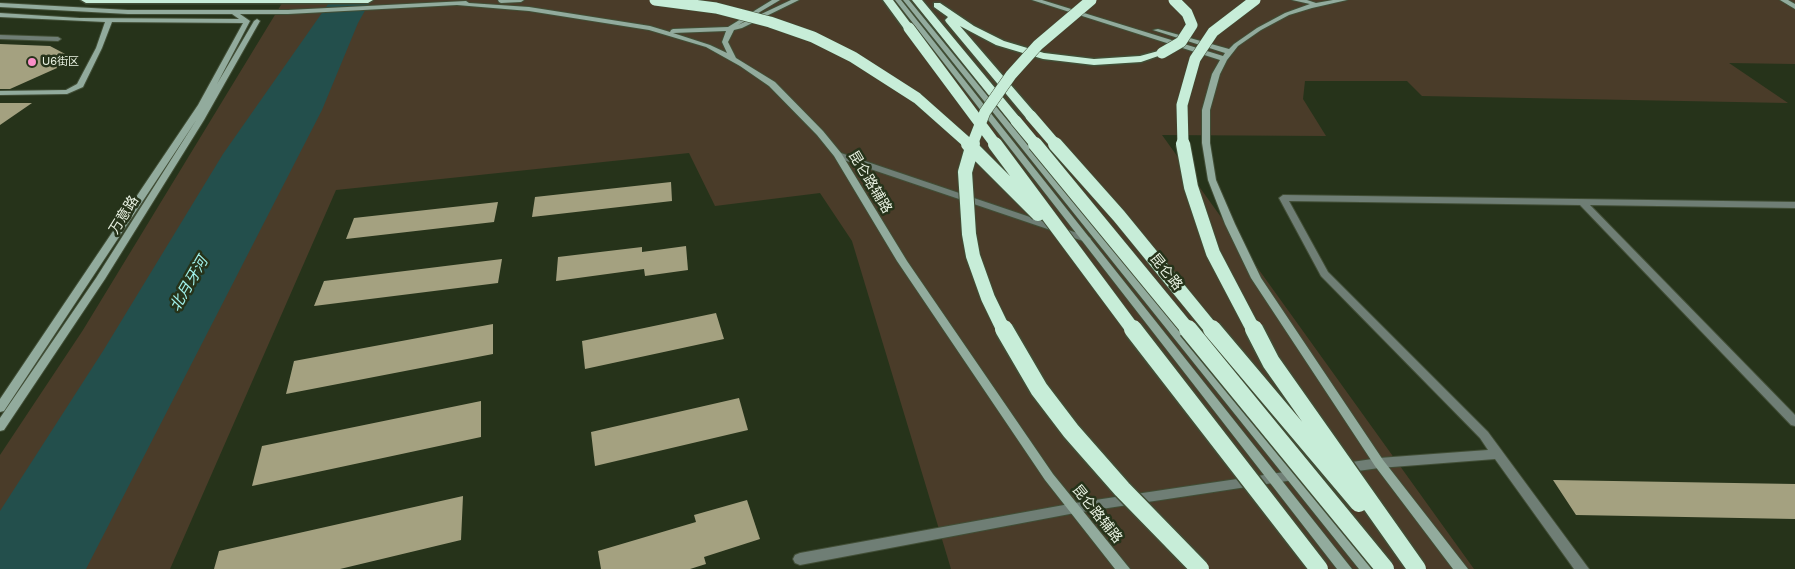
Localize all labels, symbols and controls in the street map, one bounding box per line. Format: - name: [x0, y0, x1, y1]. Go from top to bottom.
- place label: U6街区: [42, 55, 79, 69]
- marker: U6街区: [26, 56, 38, 68]
- street label: 昆仑路辅路: [845, 148, 895, 216]
- street label: 万意路: [106, 193, 142, 237]
- street label: 昆仑路: [1146, 250, 1186, 294]
- water label: 北月牙河: [166, 254, 212, 314]
- street label: 昆仑路辅路: [1068, 482, 1126, 546]

